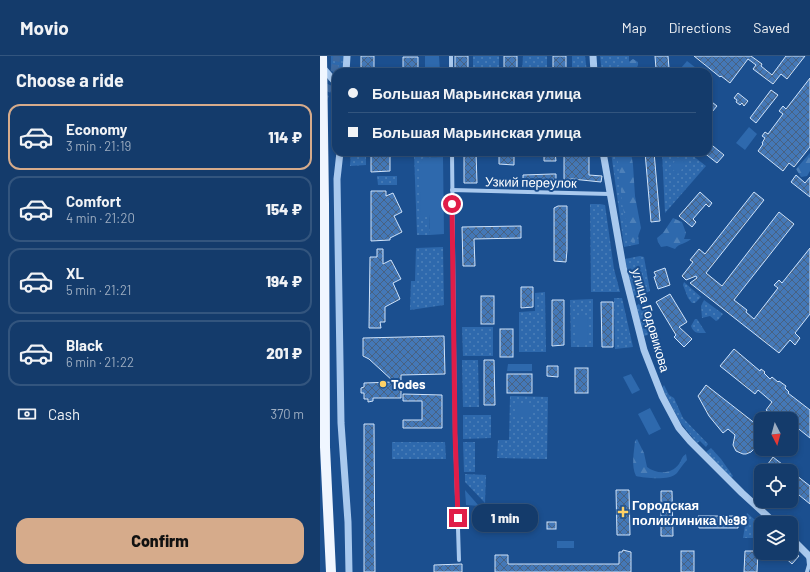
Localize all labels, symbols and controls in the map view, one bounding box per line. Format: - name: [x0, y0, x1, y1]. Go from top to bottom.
- text: Movio: [20, 16, 69, 39]
- text: Map: [622, 19, 647, 36]
- text: Directions: [669, 19, 731, 36]
- text: Saved: [753, 19, 790, 36]
- text: Choose a ride: [16, 69, 124, 91]
- text: Большая Марьинская улица: [372, 84, 581, 102]
- icon: car: [18, 119, 54, 155]
- text: Economy: [66, 120, 127, 138]
- text: Большая Марьинская улица: [372, 123, 581, 141]
- text: 114 ₽: [268, 128, 302, 146]
- text: 3 min · 21:19: [66, 138, 131, 154]
- street label: Узкий переулок: [485, 173, 577, 191]
- icon: car: [18, 191, 54, 227]
- text: Comfort: [66, 192, 121, 210]
- route start: [443, 195, 461, 213]
- text: 154 ₽: [266, 200, 302, 218]
- text: 4 min · 21:20: [66, 210, 135, 226]
- icon: car: [18, 263, 54, 299]
- text: XL: [66, 264, 84, 282]
- street label: улица Годовикова: [628, 266, 674, 375]
- text: 194 ₽: [266, 272, 302, 290]
- text: 5 min · 21:21: [66, 282, 131, 298]
- icon: car: [18, 335, 54, 371]
- text: Black: [66, 336, 103, 354]
- text: 201 ₽: [266, 344, 302, 362]
- text: 6 min · 21:22: [66, 354, 134, 370]
- place label: Todes: [391, 376, 426, 392]
- marker: Todes: [378, 379, 388, 389]
- icon: cash: [16, 403, 38, 425]
- text: Cash: [48, 405, 80, 423]
- text: 370 m: [270, 406, 304, 422]
- north arrow: [754, 412, 798, 456]
- map controls: [754, 412, 798, 560]
- button: locate: [754, 464, 798, 508]
- place label: Городская поликлиника №98: [632, 497, 747, 528]
- callout: 1 min: [472, 504, 538, 532]
- marker: Городская поликлиника №98: [617, 506, 629, 518]
- route end: [449, 509, 467, 527]
- text: 1 min: [491, 510, 519, 526]
- button: layers: [754, 516, 798, 560]
- button: Confirm: [16, 518, 304, 564]

